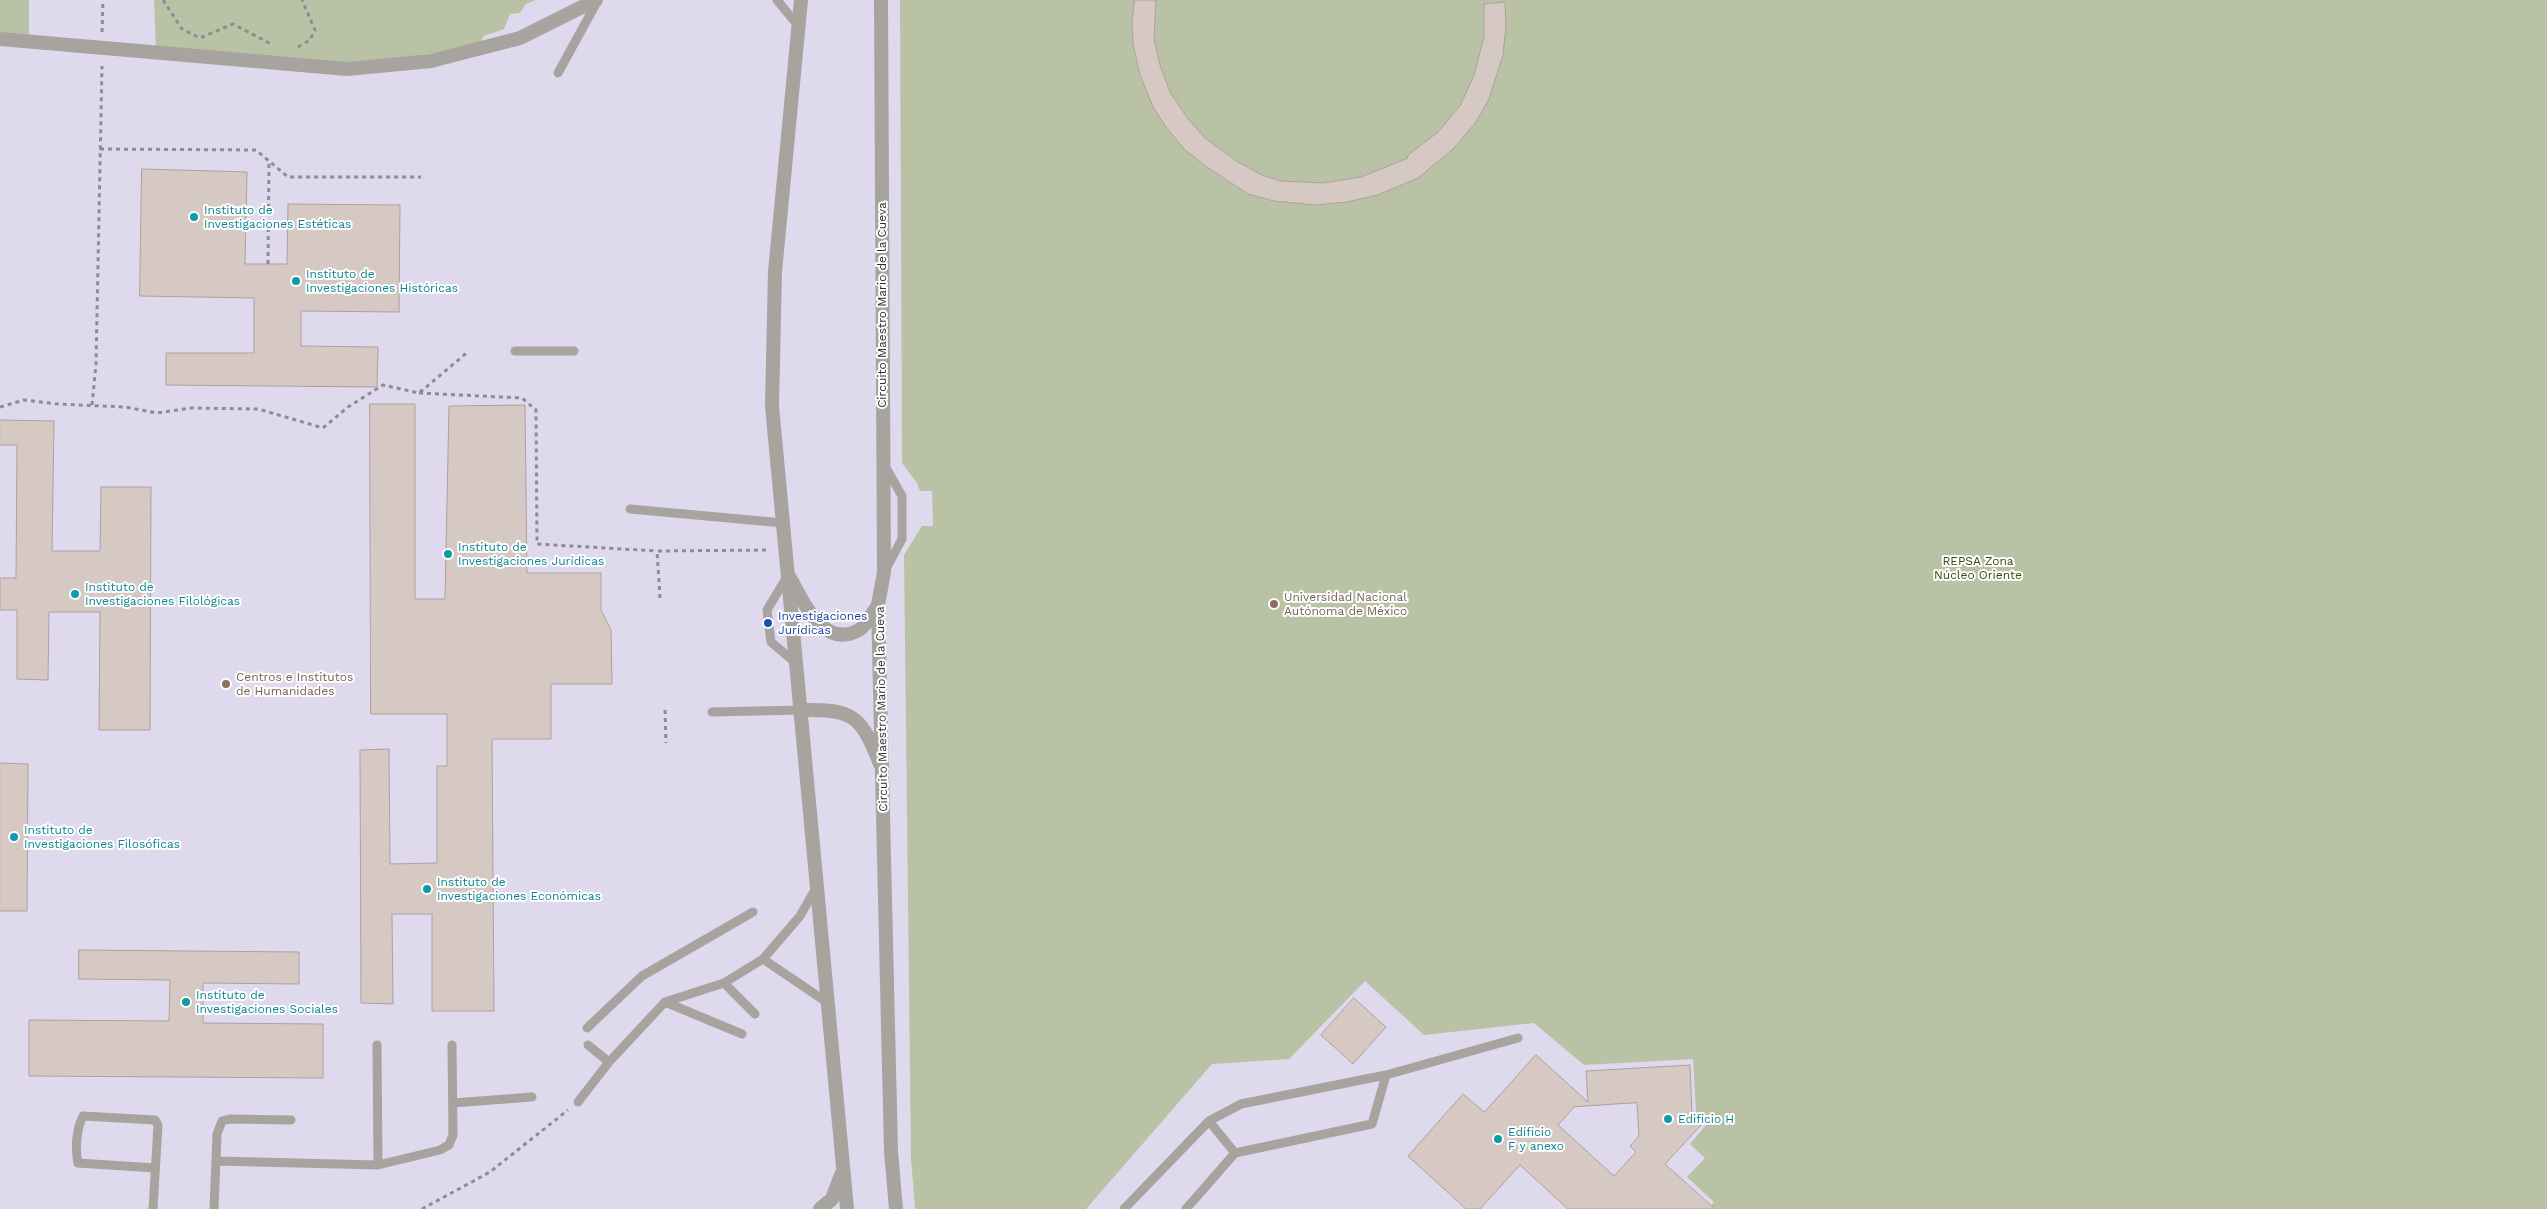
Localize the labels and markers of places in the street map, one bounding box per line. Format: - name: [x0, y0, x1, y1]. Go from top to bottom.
- place label: Instituto de Investigaciones Estéticas: [204, 203, 351, 231]
- marker: Instituto de Investigaciones Estéticas: [188, 211, 200, 223]
- place label: Instituto de Investigaciones Históricas: [306, 267, 458, 295]
- marker: Instituto de Investigaciones Históricas: [290, 275, 302, 287]
- place label: Instituto de Investigaciones Jurídicas: [458, 540, 604, 568]
- marker: Instituto de Investigaciones Jurídicas: [442, 548, 454, 560]
- place label: Instituto de Investigaciones Filológicas: [85, 580, 240, 608]
- marker: Instituto de Investigaciones Filológicas: [69, 588, 81, 600]
- place label: Universidad Nacional Autónoma de México: [1284, 590, 1407, 618]
- marker: Universidad Nacional Autónoma de México: [1268, 598, 1280, 610]
- place label: Investigaciones Jurídicas: [778, 609, 867, 637]
- marker: Investigaciones Jurídicas: [762, 617, 774, 629]
- place label: Centros e Institutos de Humanidades: [236, 670, 353, 698]
- marker: Centros e Institutos de Humanidades: [220, 678, 232, 690]
- place label: Instituto de Investigaciones Filosóficas: [24, 823, 180, 851]
- marker: Instituto de Investigaciones Filosóficas: [8, 831, 20, 843]
- place label: Instituto de Investigaciones Económicas: [437, 875, 601, 903]
- marker: Instituto de Investigaciones Económicas: [421, 883, 433, 895]
- place label: Instituto de Investigaciones Sociales: [196, 988, 338, 1016]
- marker: Instituto de Investigaciones Sociales: [180, 996, 192, 1008]
- place label: Edificio H: [1678, 1112, 1734, 1126]
- marker: Edificio H: [1662, 1113, 1674, 1125]
- place label: Edificio F y anexo: [1508, 1125, 1564, 1153]
- marker: Edificio F y anexo: [1492, 1133, 1504, 1145]

